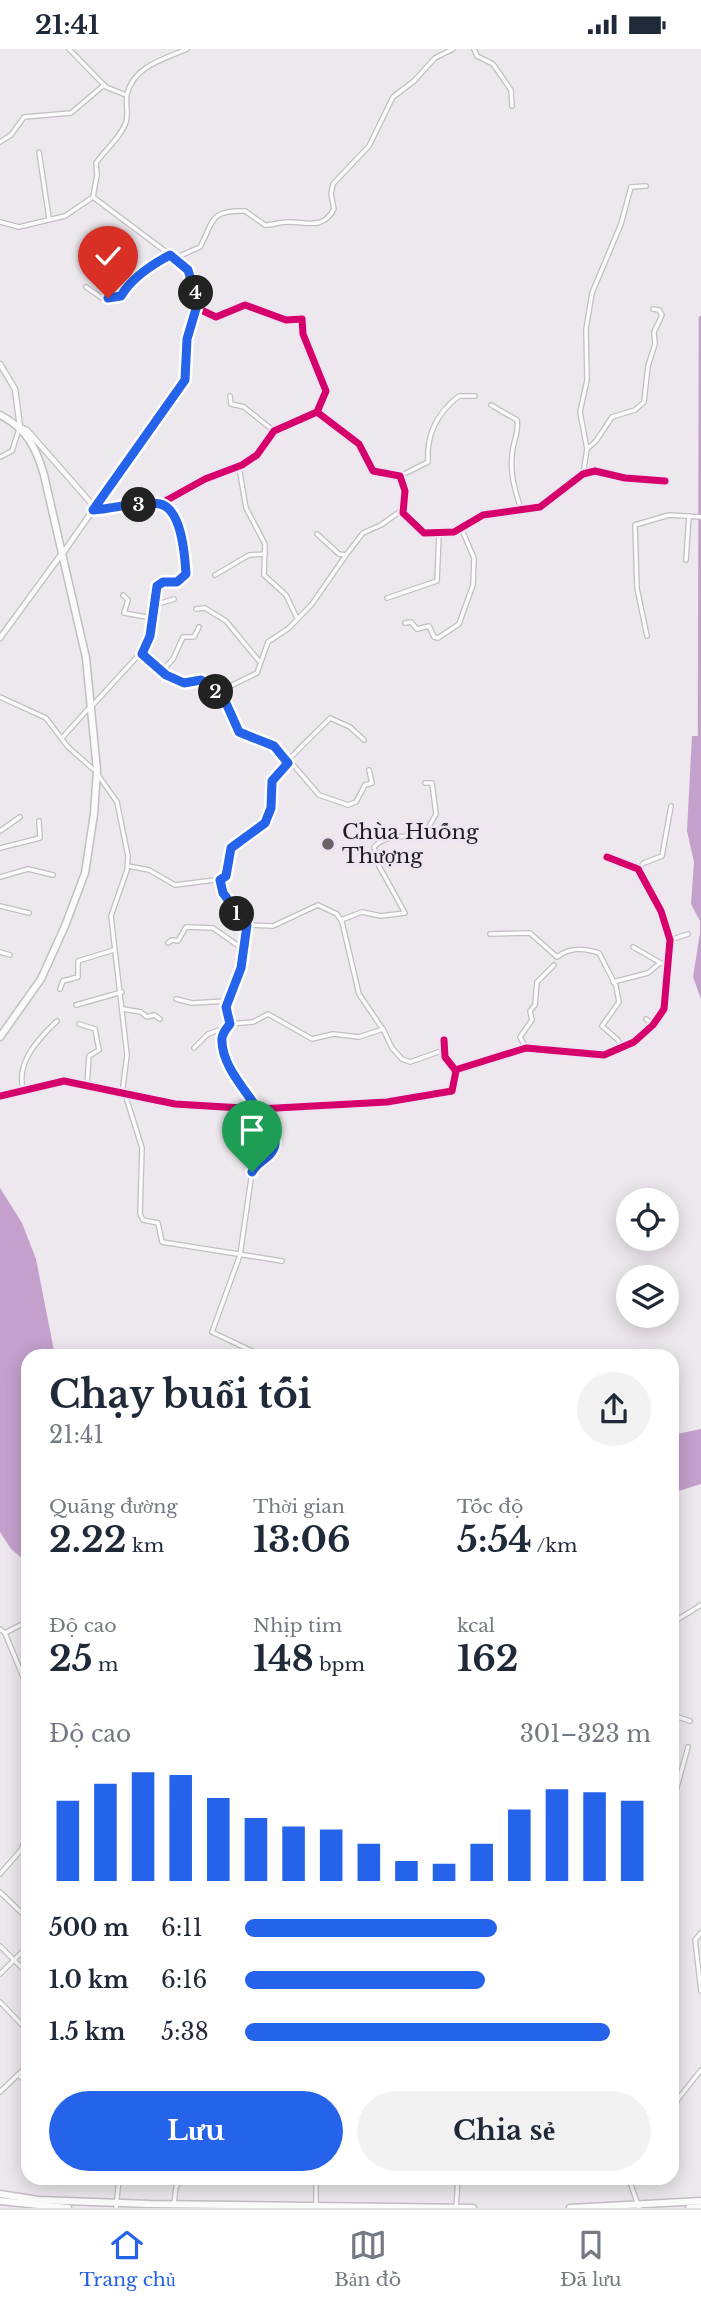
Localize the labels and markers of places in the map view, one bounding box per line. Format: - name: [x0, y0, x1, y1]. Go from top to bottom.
- pin: [78, 226, 138, 298]
- pin: 4: [178, 275, 214, 311]
- pin: 3: [122, 487, 156, 523]
- pin: 2: [198, 675, 234, 709]
- place label: Chùa Huống Thượng: [342, 819, 479, 869]
- marker: Chùa Huống Thượng: [320, 836, 336, 852]
- pin: 1: [219, 897, 254, 931]
- pin: [222, 1100, 282, 1172]

